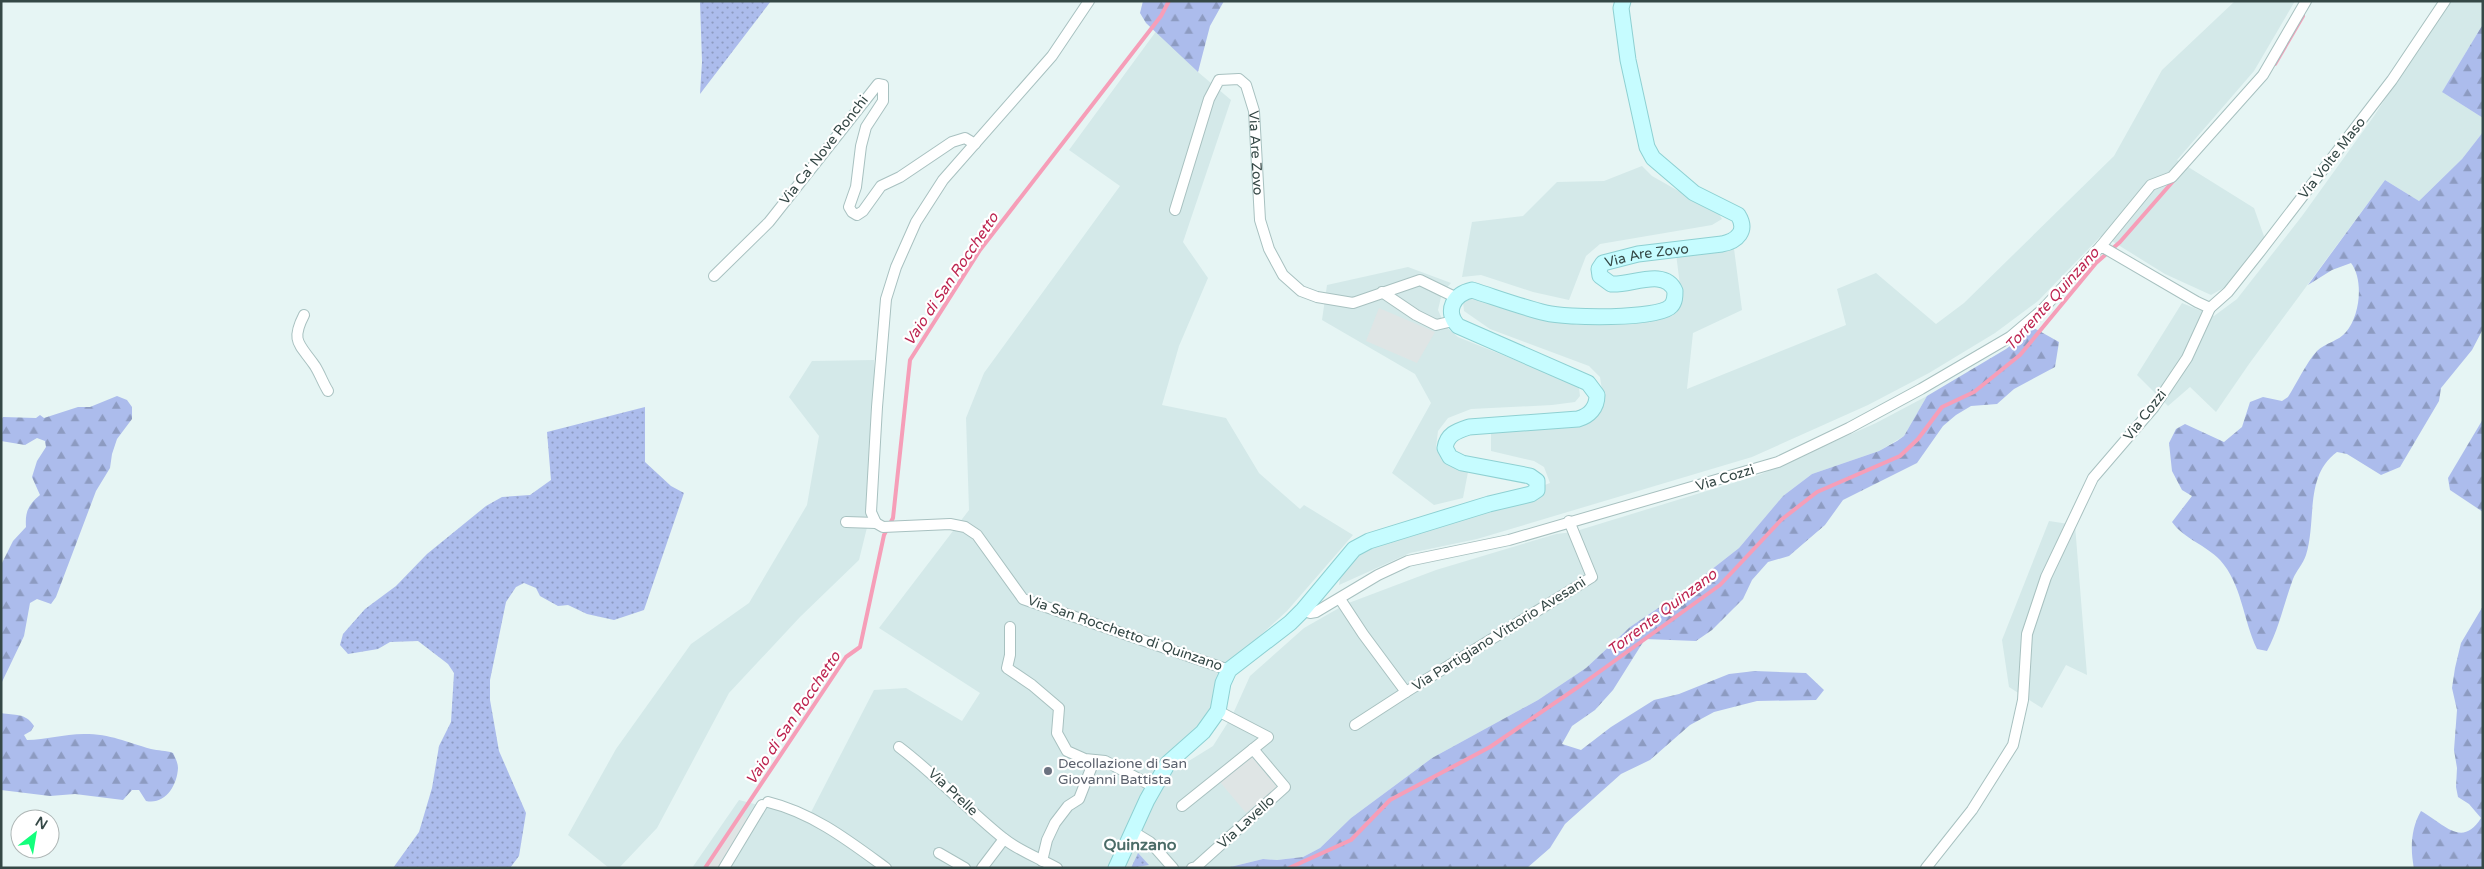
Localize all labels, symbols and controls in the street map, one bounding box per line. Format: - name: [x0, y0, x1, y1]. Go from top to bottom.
- street label: Via Ca' Nove Ronchi: [776, 92, 872, 208]
- street label: Via Are Zovo: [1245, 110, 1267, 196]
- street label: Via Volte Maso: [2295, 114, 2369, 202]
- water label: Vaio di San Rocchetto: [900, 208, 1003, 349]
- street label: Via Are Zovo: [1603, 240, 1690, 271]
- water label: Torrente Quinzano: [2001, 243, 2104, 354]
- street label: Via Cozzi: [2120, 386, 2170, 444]
- street label: Via Cozzi: [1694, 461, 1756, 495]
- water label: Torrente Quinzano: [1604, 564, 1721, 659]
- street label: Via Partigiano Vittorio Avesani: [1409, 573, 1589, 695]
- street label: Via San Rocchetto di Quinzano: [1025, 592, 1225, 674]
- water label: Vaio di San Rocchetto: [742, 647, 845, 788]
- place label: Decollazione di San Giovanni Battista: [1058, 755, 1187, 788]
- street label: Via Prelle: [925, 765, 981, 819]
- marker: Decollazione di San Giovanni Battista: [1042, 765, 1054, 777]
- street label: Via Lavello: [1214, 792, 1278, 852]
- north arrow: [10, 809, 60, 859]
- text: N: [32, 813, 51, 833]
- district label: Quinzano: [1104, 835, 1177, 855]

